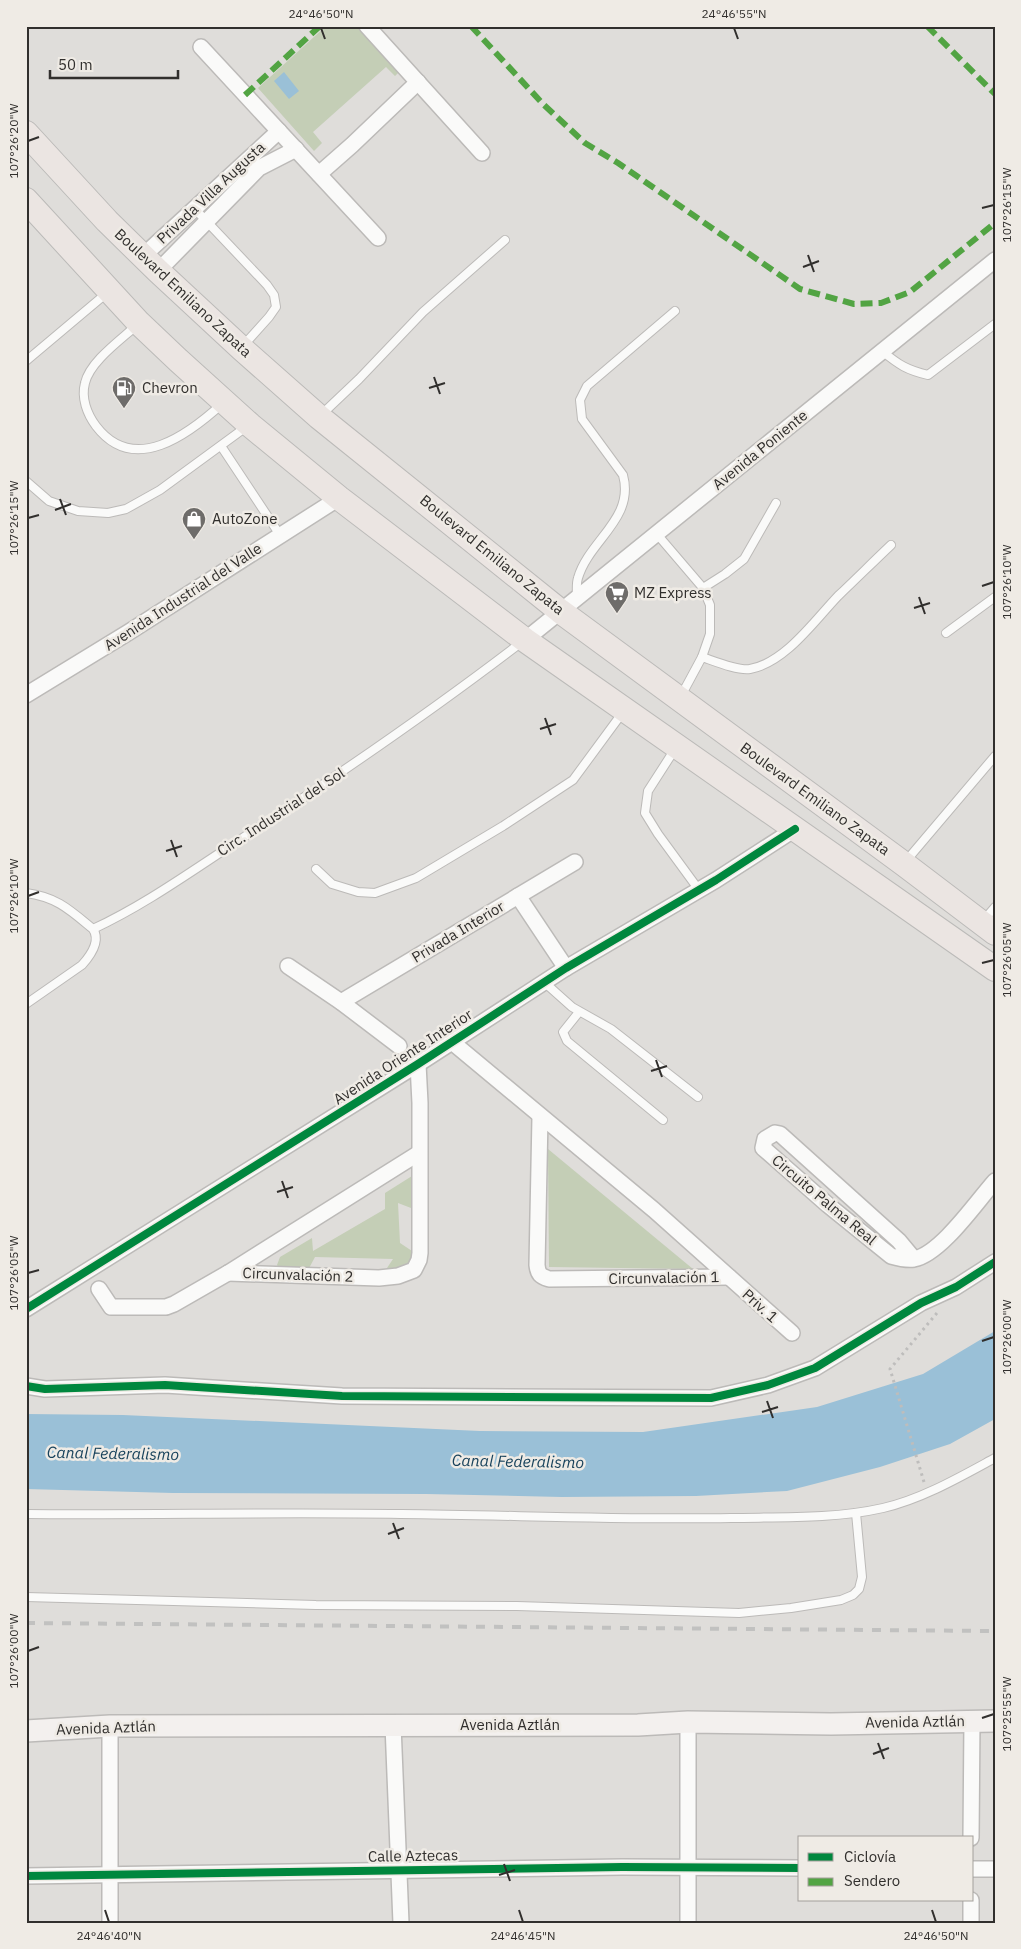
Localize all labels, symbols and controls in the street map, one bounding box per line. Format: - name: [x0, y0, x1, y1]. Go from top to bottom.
- text: 24°46'50"N: [288, 6, 354, 21]
- text: 24°46'55"N: [701, 6, 767, 21]
- scale bar: [50, 48, 178, 80]
- text: 50 m: [58, 55, 93, 74]
- text: 107°26'20"W: [6, 103, 21, 178]
- street label: Privada Villa Augusta: [153, 138, 269, 248]
- text: 107°26'15"W: [999, 167, 1014, 242]
- street label: Boulevard Emiliano Zapata: [111, 224, 256, 361]
- fuel station icon: Chevron: [111, 375, 137, 409]
- place label: Chevron: [142, 378, 198, 397]
- street label: Avenida Poniente: [708, 405, 811, 494]
- text: 107°26'15"W: [6, 480, 21, 555]
- street label: Boulevard Emiliano Zapata: [416, 490, 568, 619]
- shop icon: AutoZone: [181, 506, 207, 540]
- place label: AutoZone: [212, 509, 277, 528]
- street label: Avenida Industrial del Valle: [100, 539, 265, 655]
- text: 107°26'10"W: [999, 544, 1014, 619]
- supermarket icon: MZ Express: [604, 580, 630, 614]
- place label: MZ Express: [634, 583, 712, 602]
- street label: Boulevard Emiliano Zapata: [737, 738, 894, 859]
- street label: Circ. Industrial del Sol: [213, 763, 348, 860]
- text: 107°26'10"W: [6, 858, 21, 933]
- street label: Privada Interior: [408, 896, 508, 967]
- text: 107°26'05"W: [999, 922, 1014, 997]
- street label: Avenida Oriente Interior: [330, 1004, 476, 1109]
- street label: Circuito Palma Real: [768, 1150, 881, 1249]
- text: 107°26'05"W: [6, 1235, 21, 1310]
- street label: Circunvalación 2: [242, 1263, 354, 1286]
- street label: Circunvalación 1: [608, 1267, 720, 1288]
- street label: Priv. 1: [739, 1285, 782, 1327]
- text: 107°26'00"W: [999, 1299, 1014, 1374]
- water label: Canal Federalismo: [47, 1442, 180, 1464]
- water label: Canal Federalismo: [452, 1450, 585, 1472]
- text: 107°26'00"W: [6, 1613, 21, 1688]
- text: 107°25'55"W: [999, 1676, 1014, 1751]
- street label: Avenida Aztlán: [865, 1711, 965, 1732]
- street label: Avenida Aztlán: [460, 1715, 560, 1734]
- street label: Avenida Aztlán: [56, 1716, 156, 1739]
- legend: [798, 1836, 974, 1902]
- street label: Calle Aztecas: [368, 1845, 458, 1866]
- text: Ciclovía: [844, 1847, 896, 1866]
- text: Sendero: [844, 1871, 900, 1890]
- text: 24°46'40"N: [76, 1928, 142, 1943]
- text: 24°46'45"N: [490, 1928, 556, 1943]
- text: 24°46'50"N: [903, 1928, 969, 1943]

